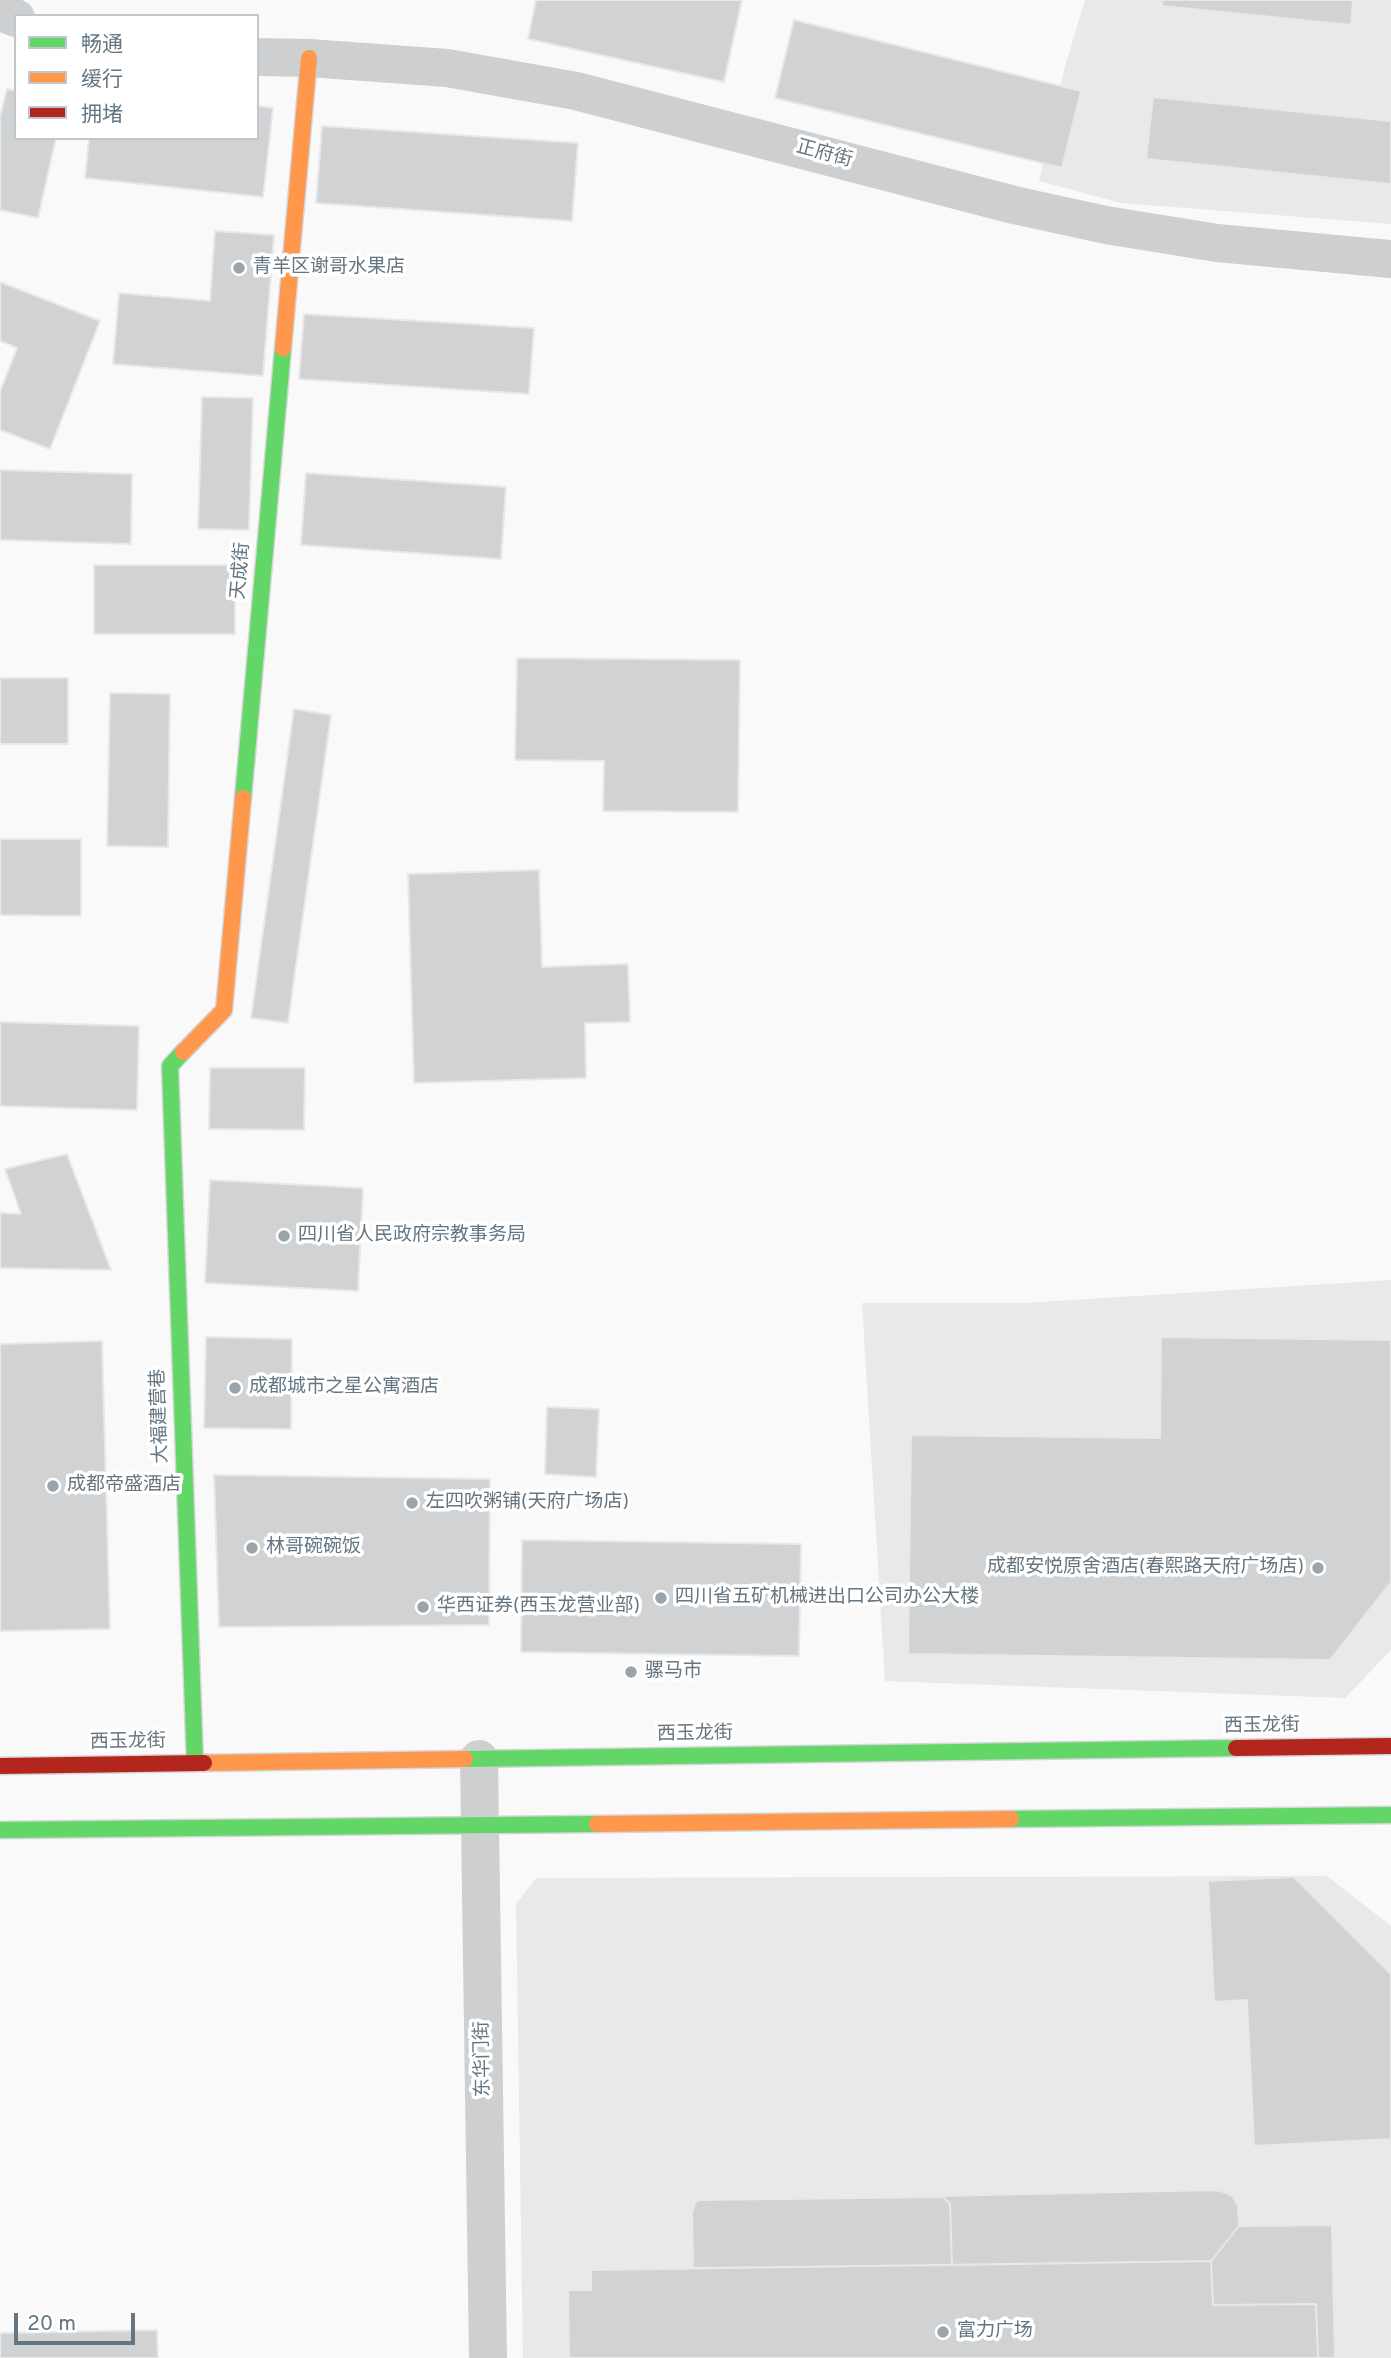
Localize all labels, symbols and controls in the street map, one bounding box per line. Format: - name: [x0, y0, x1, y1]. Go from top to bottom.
- legend: [14, 14, 259, 140]
- text: 畅通: [81, 32, 123, 59]
- text: 缓行: [81, 67, 123, 94]
- text: 拥堵: [81, 102, 123, 129]
- street label: 正府街: [794, 137, 854, 173]
- place label: 青羊区谢哥水果店: [253, 257, 405, 279]
- marker: 青羊区谢哥水果店: [231, 260, 247, 276]
- street label: 天成街: [228, 542, 256, 600]
- place label: 四川省人民政府宗教事务局: [298, 1225, 526, 1247]
- marker: 四川省人民政府宗教事务局: [276, 1228, 292, 1244]
- street label: 大福建营巷: [148, 1368, 174, 1464]
- place label: 成都城市之星公寓酒店: [249, 1377, 439, 1399]
- marker: 成都城市之星公寓酒店: [227, 1380, 243, 1396]
- place label: 成都帝盛酒店: [67, 1475, 181, 1497]
- marker: 成都帝盛酒店: [45, 1478, 61, 1494]
- place label: 左四吹粥铺(天府广场店): [426, 1492, 629, 1514]
- marker: 左四吹粥铺(天府广场店): [404, 1495, 420, 1511]
- place label: 林哥碗碗饭: [266, 1537, 361, 1559]
- marker: 林哥碗碗饭: [244, 1540, 260, 1556]
- place label: 成都安悦原舍酒店(春熙路天府广场店): [987, 1557, 1304, 1579]
- marker: 成都安悦原舍酒店(春熙路天府广场店): [1310, 1560, 1326, 1576]
- place label: 四川省五矿机械进出口公司办公大楼: [675, 1587, 979, 1609]
- marker: 四川省五矿机械进出口公司办公大楼: [653, 1590, 669, 1606]
- place label: 华西证券(西玉龙营业部): [437, 1596, 640, 1618]
- marker: 华西证券(西玉龙营业部): [415, 1599, 431, 1615]
- place label: 骡马市: [645, 1661, 702, 1683]
- marker: 骡马市: [623, 1664, 639, 1680]
- street label: 西玉龙街: [1224, 1715, 1300, 1739]
- street label: 西玉龙街: [657, 1723, 733, 1747]
- street label: 西玉龙街: [90, 1731, 166, 1755]
- street label: 东华门街: [472, 2021, 496, 2097]
- scale bar: [18, 2298, 138, 2342]
- text: 20 m: [27, 2311, 76, 2338]
- place label: 富力广场: [957, 2321, 1033, 2343]
- marker: 富力广场: [935, 2324, 951, 2340]

